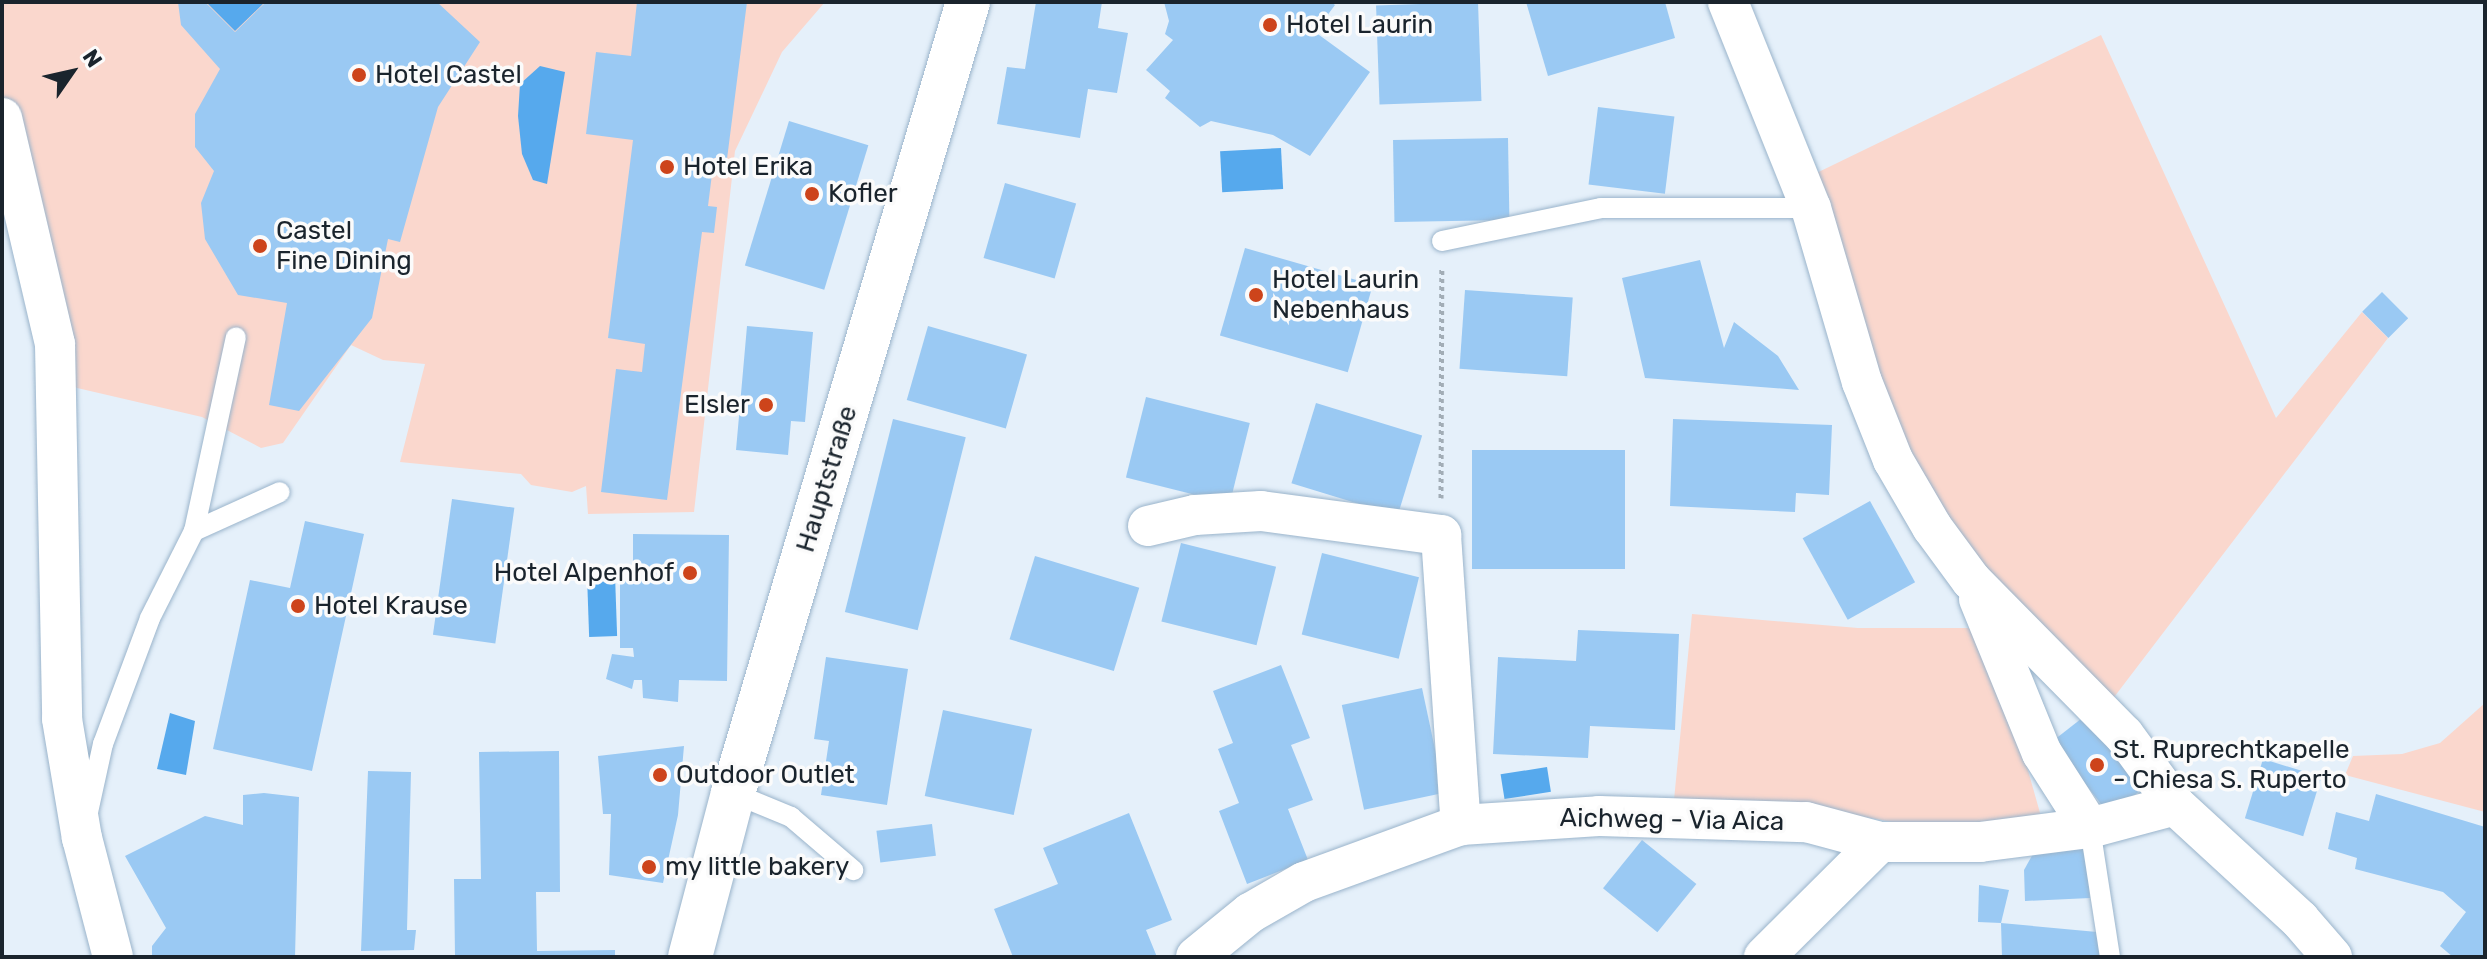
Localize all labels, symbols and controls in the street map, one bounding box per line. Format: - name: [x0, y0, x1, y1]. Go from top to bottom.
- place label: Hotel Laurin: [1286, 9, 1433, 41]
- marker: Hotel Laurin: [1261, 16, 1279, 34]
- north arrow: [32, 32, 112, 112]
- text: N: [77, 44, 108, 72]
- place label: Hotel Castel: [375, 59, 522, 91]
- marker: Hotel Castel: [350, 66, 368, 84]
- place label: Hotel Erika: [683, 151, 813, 183]
- marker: Hotel Erika: [658, 158, 676, 176]
- place label: Kofler: [828, 178, 898, 210]
- marker: Kofler: [803, 185, 821, 203]
- place label: Castel Fine Dining: [276, 215, 412, 276]
- marker: Castel Fine Dining: [251, 237, 269, 255]
- place label: Hotel Laurin Nebenhaus: [1272, 264, 1419, 326]
- marker: Hotel Laurin Nebenhaus: [1247, 286, 1265, 304]
- place label: Elsler: [684, 389, 750, 421]
- marker: Elsler: [757, 396, 775, 414]
- street label: Hauptstraße: [790, 402, 864, 556]
- place label: Hotel Alpenhof: [493, 557, 674, 589]
- marker: Hotel Alpenhof: [681, 564, 699, 582]
- place label: Hotel Krause: [314, 590, 468, 622]
- marker: Hotel Krause: [289, 597, 307, 615]
- place label: St. Ruprechtkapelle - Chiesa S. Ruperto: [2113, 734, 2350, 796]
- marker: St. Ruprechtkapelle - Chiesa S. Ruperto: [2088, 756, 2106, 774]
- place label: Outdoor Outlet: [676, 759, 855, 791]
- marker: Outdoor Outlet: [651, 766, 669, 784]
- street label: Aichweg - Via Aica: [1559, 802, 1785, 838]
- place label: my little bakery: [665, 851, 850, 883]
- marker: my little bakery: [640, 858, 658, 876]

